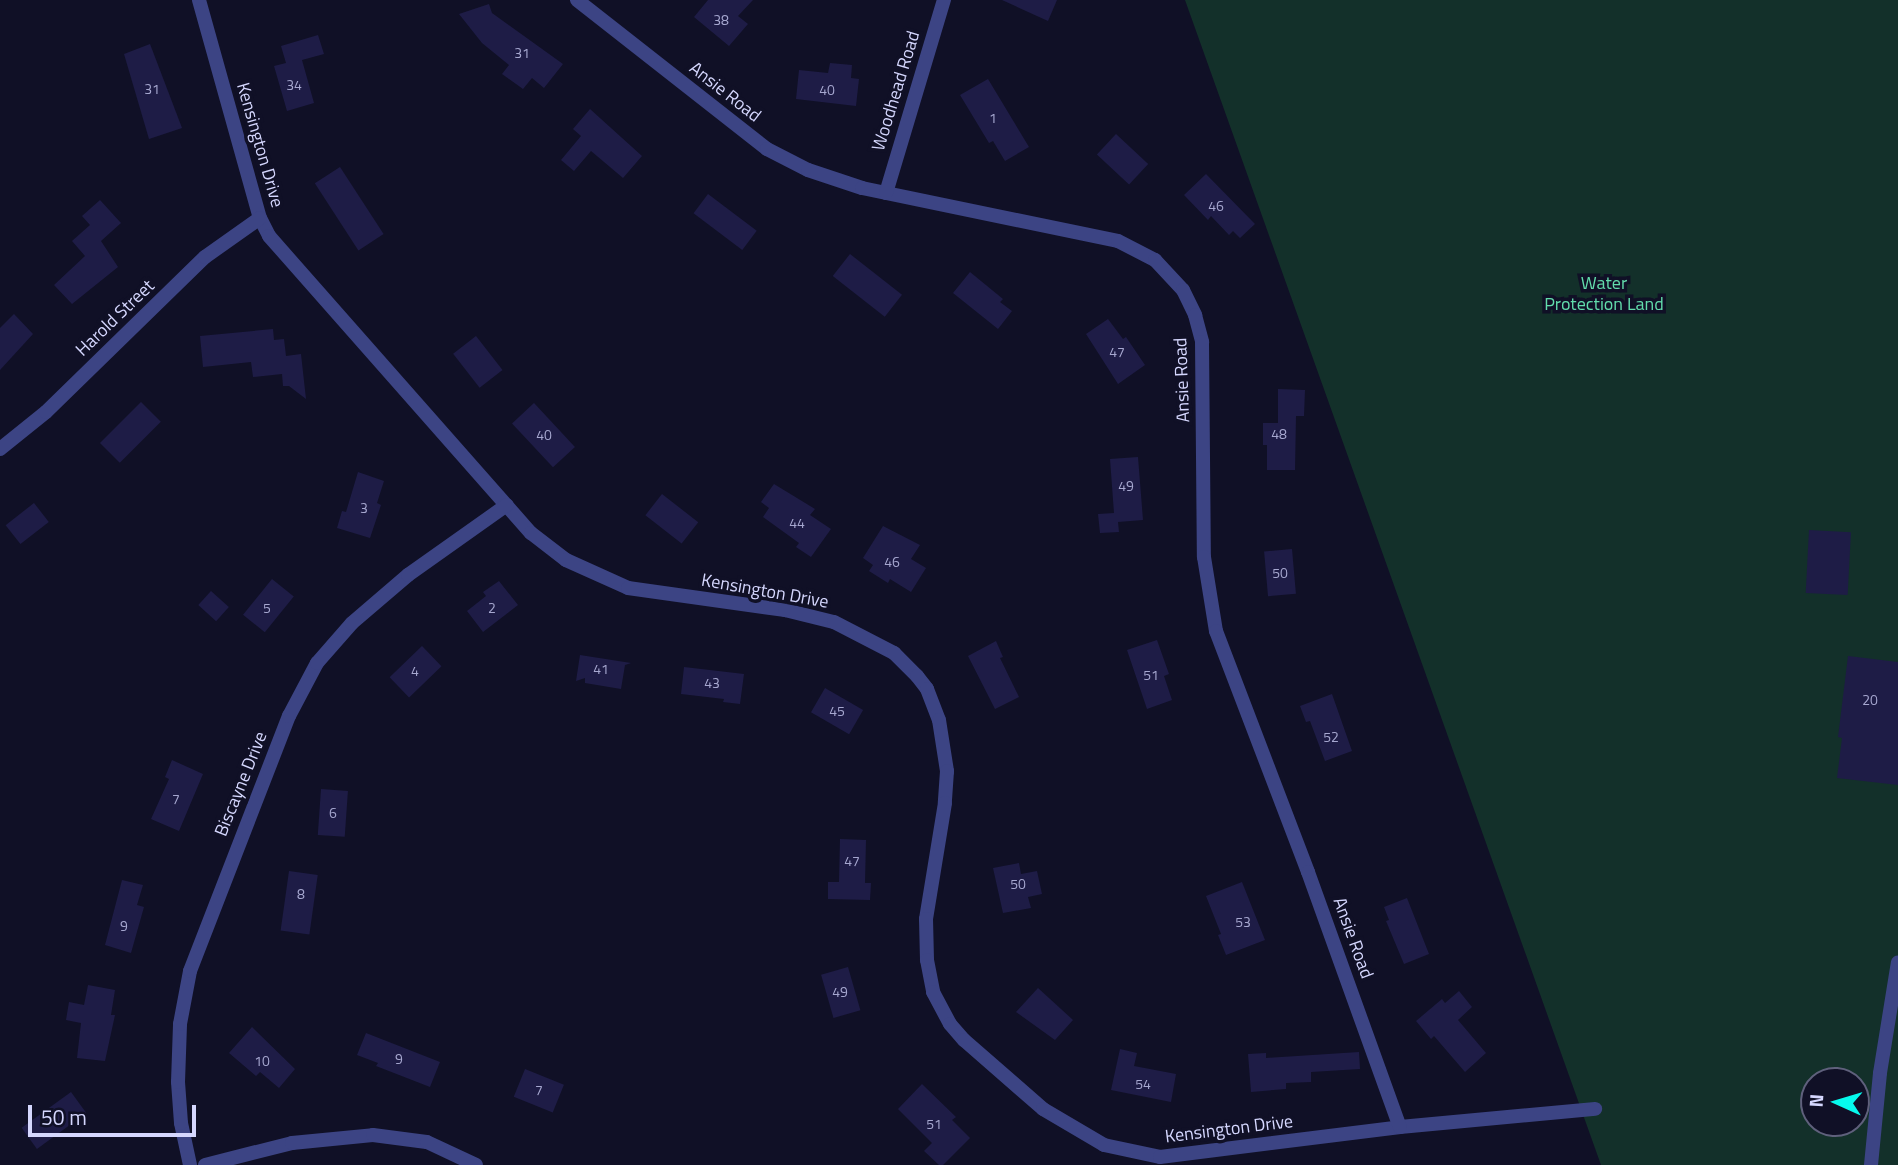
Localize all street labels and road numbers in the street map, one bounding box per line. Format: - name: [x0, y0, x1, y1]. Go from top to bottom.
- street label: Woodhead Road: [867, 28, 925, 154]
- street label: Ansie Road: [685, 57, 765, 127]
- street label: Kensington Drive: [232, 80, 288, 210]
- street label: Harold Street: [71, 275, 159, 361]
- street label: Ansie Road: [1170, 337, 1194, 423]
- street label: Kensington Drive: [700, 569, 830, 613]
- street label: Biscayne Drive: [210, 729, 272, 839]
- street label: Ansie Road: [1328, 894, 1378, 982]
- street label: Kensington Drive: [1164, 1110, 1294, 1148]

